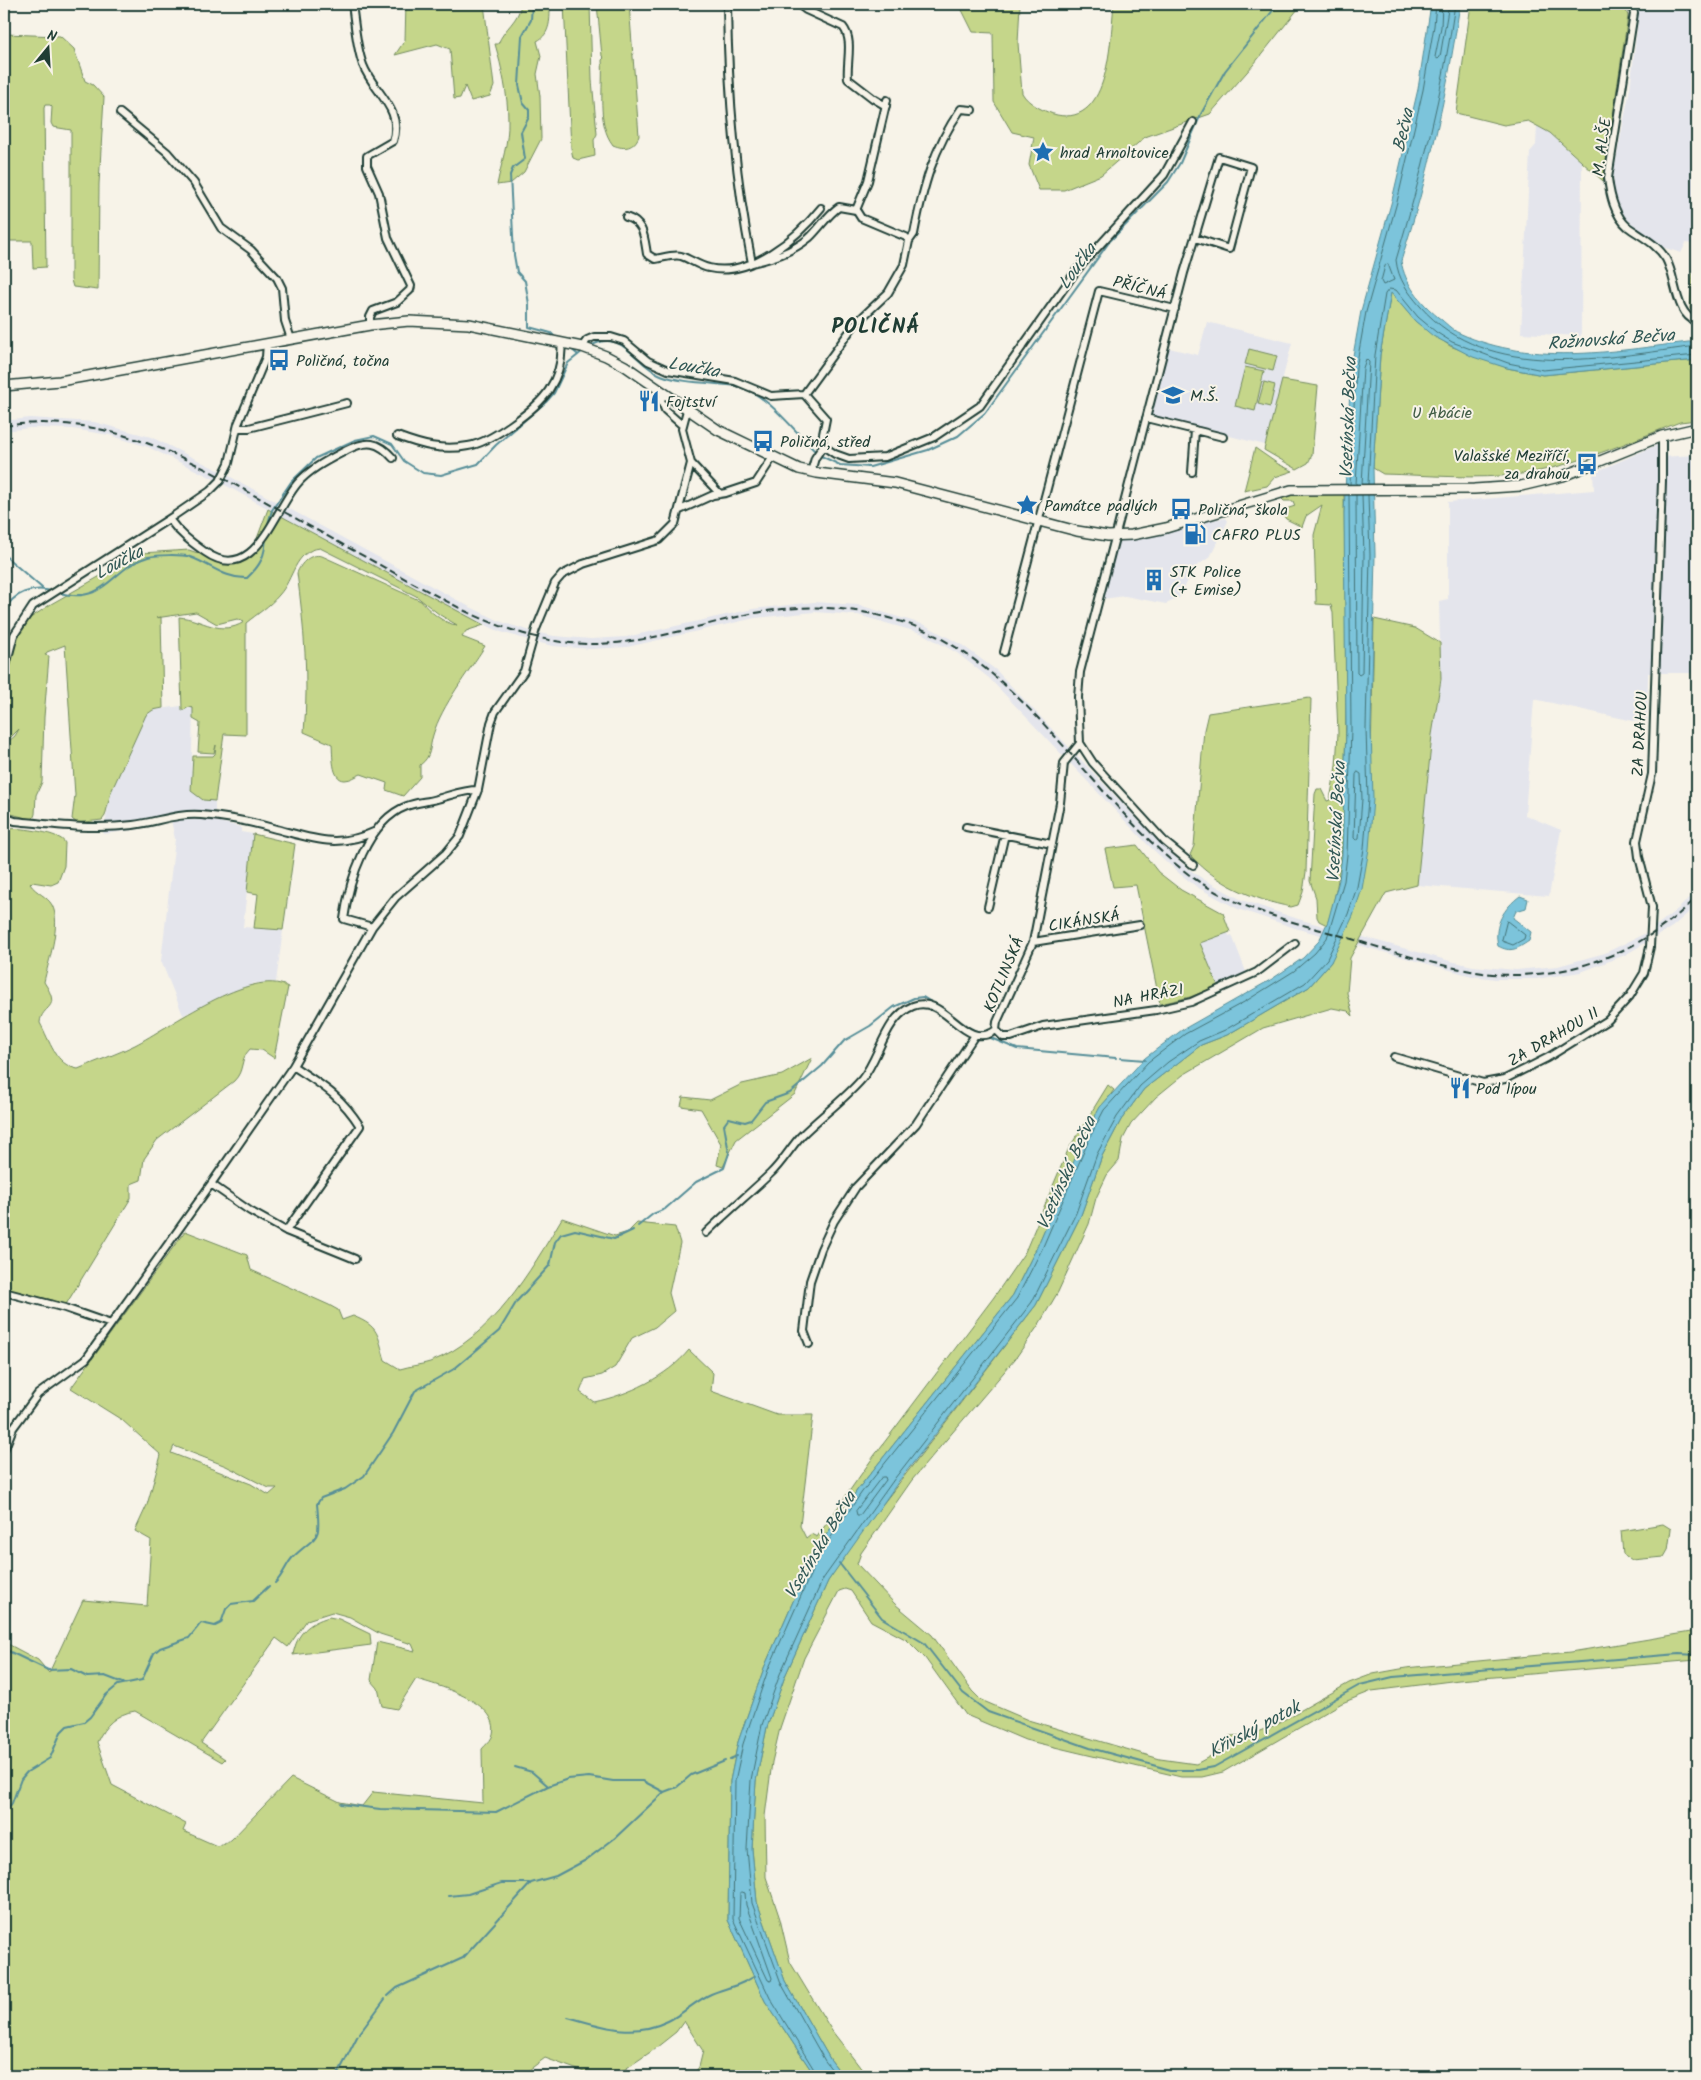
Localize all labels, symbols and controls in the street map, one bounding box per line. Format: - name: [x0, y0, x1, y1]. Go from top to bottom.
- north arrow: [22, 22, 72, 72]
- text: N: [44, 25, 59, 48]
- water label: Bečva: [1385, 104, 1424, 155]
- street label: M. ALŠE: [1586, 116, 1619, 178]
- place icon: hrad Arnoltovice: [1030, 139, 1056, 165]
- place label: hrad Arnoltovice: [1060, 141, 1169, 166]
- water label: Loučka: [1051, 236, 1106, 296]
- street label: PŘÍČNÁ: [1110, 270, 1169, 307]
- district label: POLIČNÁ: [831, 311, 921, 344]
- water label: Rožnovská Bečva: [1547, 321, 1677, 359]
- bus stop icon: Poličná, točna: [266, 347, 292, 373]
- place label: Poličná, točna: [296, 349, 390, 374]
- water label: Loučka: [666, 350, 723, 388]
- water label: Vsetínská Bečva: [1333, 355, 1366, 479]
- school or university icon: M.Š.: [1160, 382, 1186, 408]
- place label: M.Š.: [1190, 384, 1219, 409]
- restaurant icon: Fojtství: [636, 388, 662, 414]
- place label: Fojtství: [666, 390, 718, 415]
- park label: U Abácie: [1412, 401, 1472, 426]
- bus stop icon: Poličná, střed: [750, 428, 776, 454]
- place label: Poličná, střed: [780, 430, 871, 455]
- place label: Valašské Meziříčí, za drahou: [1454, 444, 1570, 487]
- bus stop icon: Valašské Meziříčí, za drahou: [1574, 451, 1600, 477]
- place icon: Památce padlých: [1014, 492, 1040, 518]
- place label: Památce padlých: [1044, 494, 1158, 519]
- bus stop icon: Poličná, škola: [1168, 496, 1194, 522]
- place label: Poličná, škola: [1198, 498, 1288, 523]
- fuel station icon: CAFRO PLUS: [1182, 521, 1208, 547]
- place label: CAFRO PLUS: [1212, 523, 1301, 548]
- water label: Loučka: [90, 538, 151, 588]
- place label: STK Police (+ Emise): [1170, 560, 1242, 603]
- building icon: STK Police (+ Emise): [1141, 567, 1167, 593]
- street label: ZA DRAHOU: [1626, 690, 1655, 777]
- water label: Vsetínská Bečva: [1320, 759, 1355, 884]
- street label: CIKÁNSKÁ: [1047, 903, 1122, 939]
- street label: KOTLINSKÁ: [977, 933, 1032, 1016]
- street label: NA HRÁZI: [1111, 977, 1186, 1016]
- street label: ZA DRAHOU II: [1503, 1001, 1604, 1074]
- restaurant icon: Pod lípou: [1447, 1075, 1473, 1101]
- place label: Pod lípou: [1476, 1077, 1537, 1102]
- water label: Vsetínská Bečva: [1029, 1111, 1106, 1235]
- water label: Vsetínská Bečva: [778, 1485, 866, 1605]
- water label: Křivský potok: [1204, 1693, 1308, 1767]

